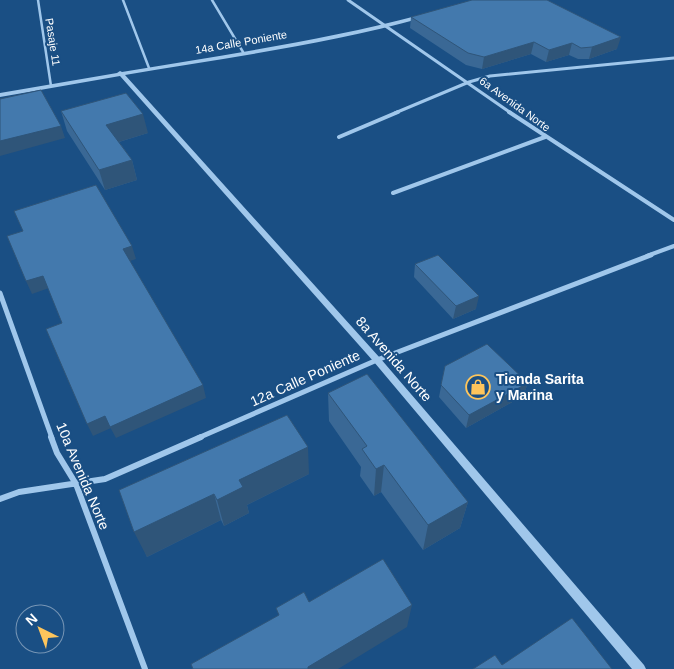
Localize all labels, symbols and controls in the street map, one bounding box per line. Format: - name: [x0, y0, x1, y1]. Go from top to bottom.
- street label: Pasaje 11: [43, 17, 63, 67]
- street label: 14a Calle Poniente: [194, 28, 288, 56]
- street label: 6a Avenida Norte: [477, 74, 553, 134]
- street label: 8a Avenida Norte: [353, 313, 435, 405]
- street label: 12a Calle Poniente: [248, 347, 362, 409]
- place label: Tienda Sarita y Marina: [496, 371, 584, 403]
- shop icon: Tienda Sarita y Marina: [465, 374, 491, 400]
- street label: 10a Avenida Norte: [53, 420, 113, 532]
- north arrow: [15, 604, 65, 654]
- text: N: [22, 610, 40, 629]

